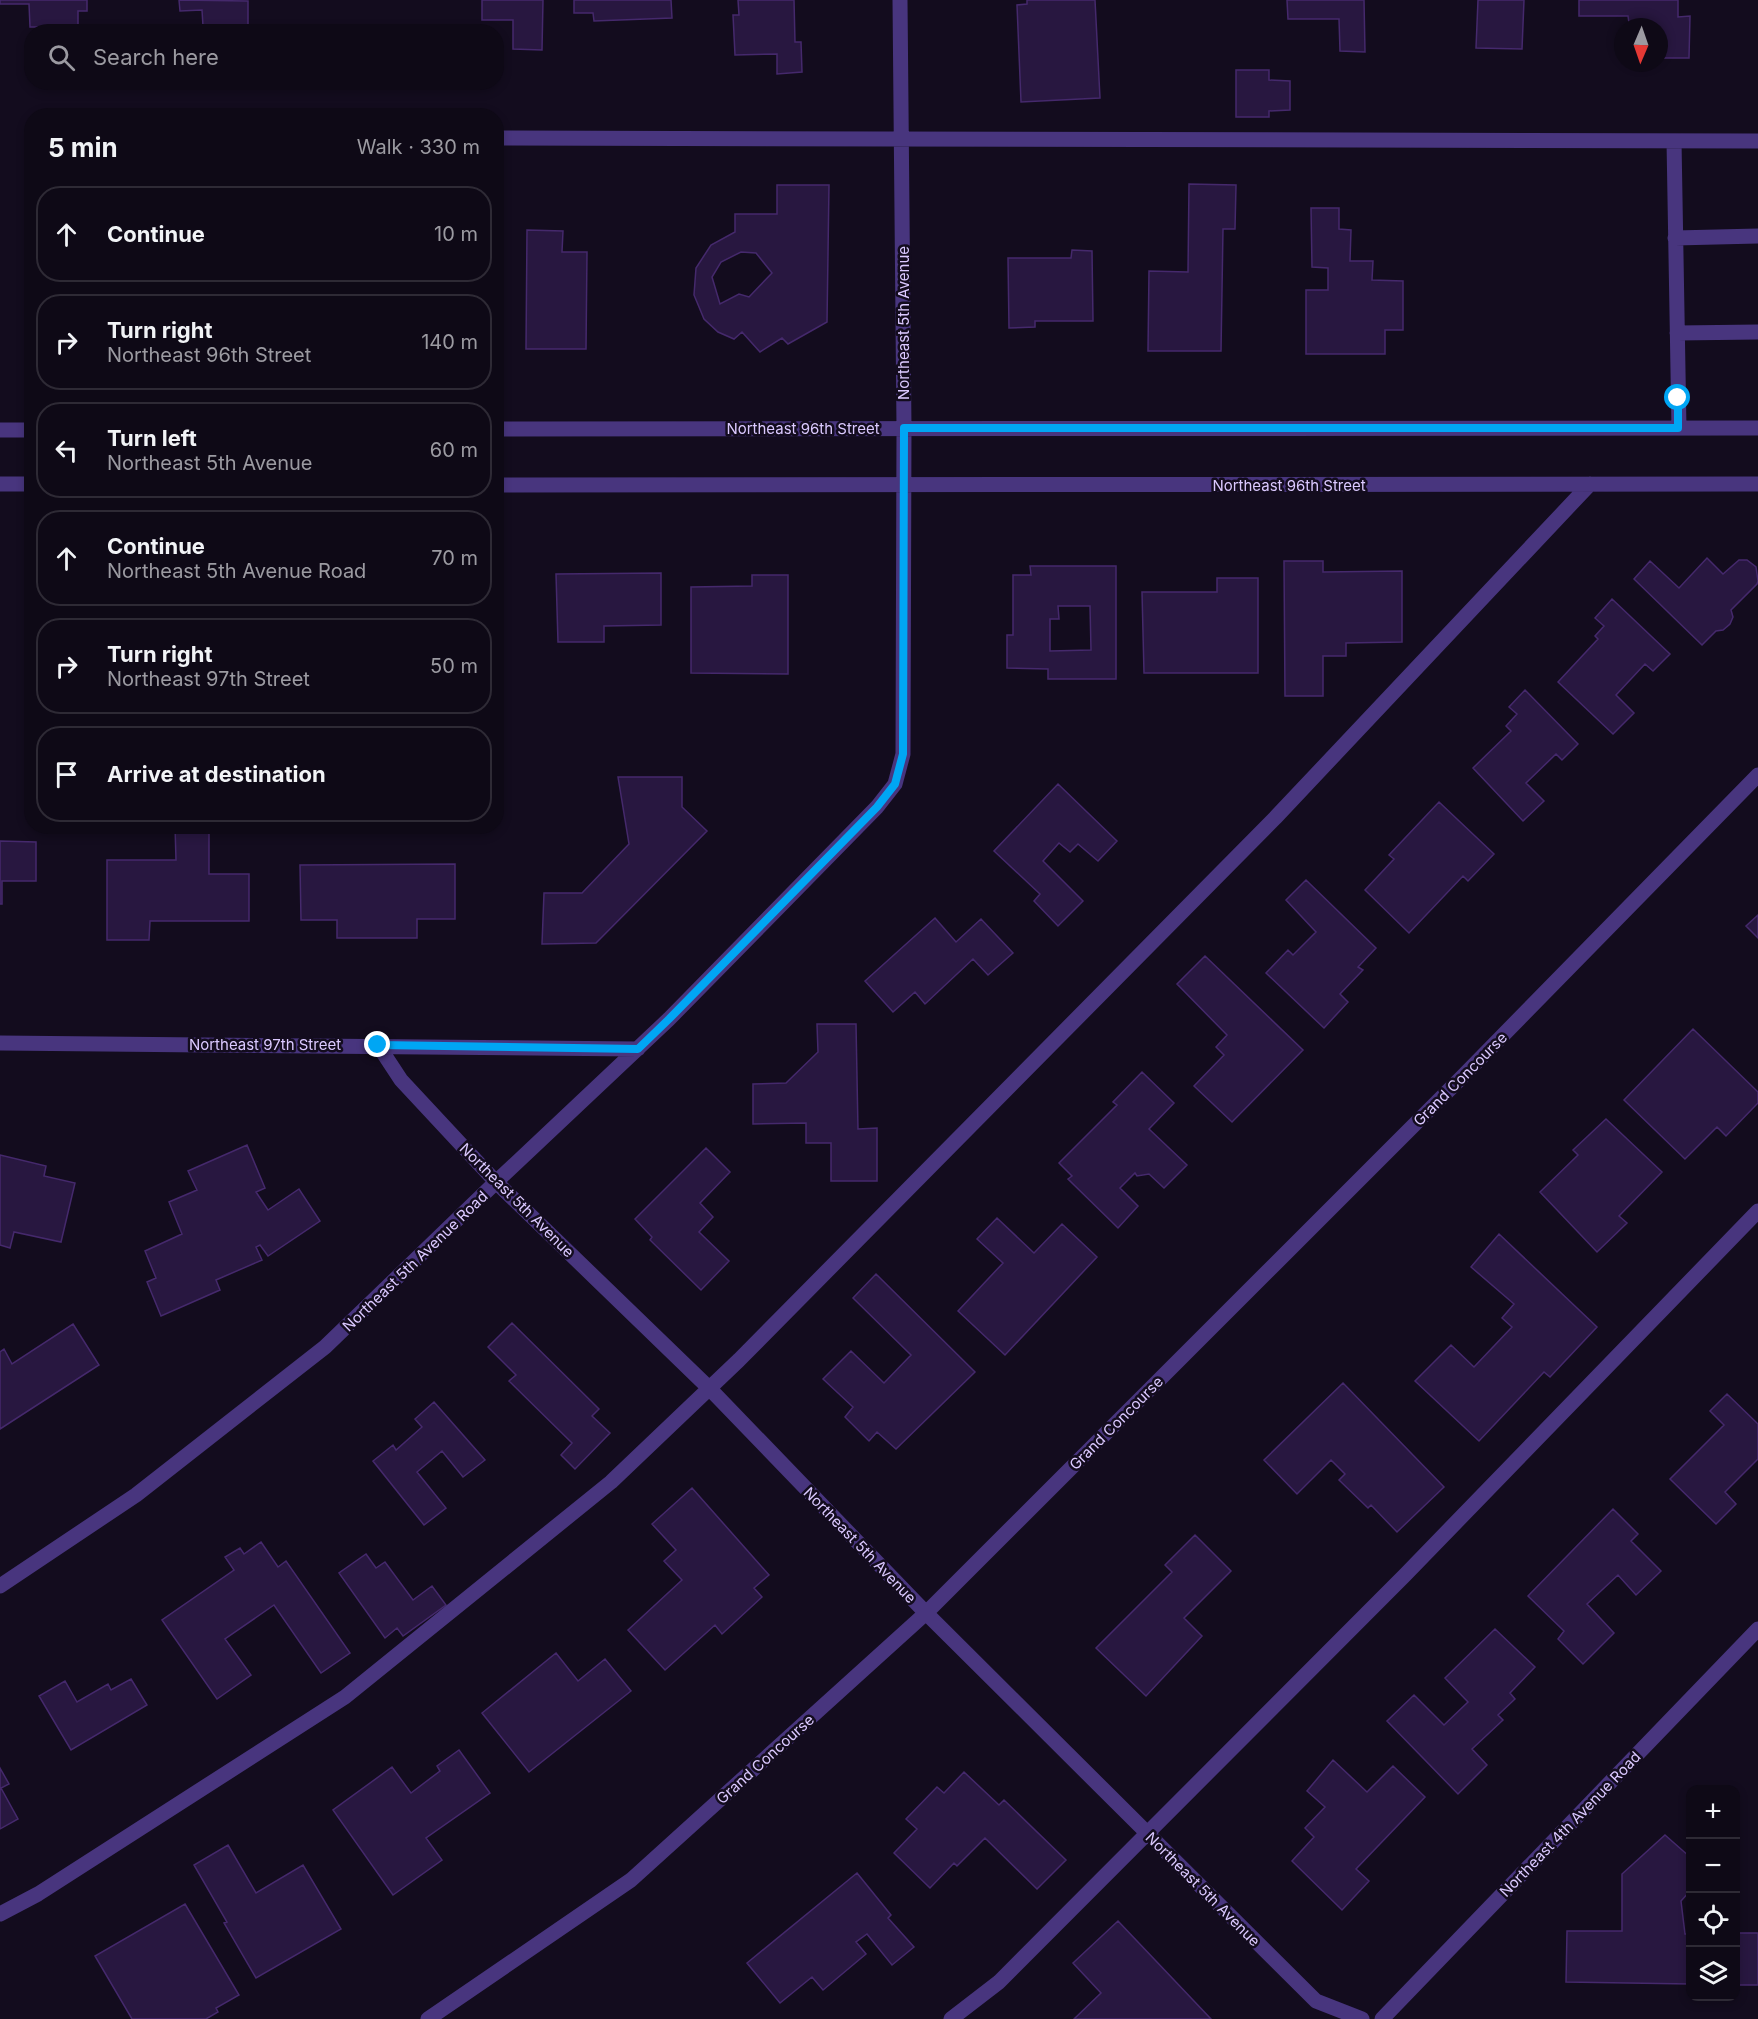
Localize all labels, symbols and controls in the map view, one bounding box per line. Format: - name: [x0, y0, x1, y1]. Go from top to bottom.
- north arrow: [1614, 18, 1668, 72]
- search box: [24, 24, 504, 90]
- icon: search: [45, 41, 78, 74]
- text: Search here: [93, 44, 219, 70]
- text: 5 min: [48, 132, 118, 163]
- text: Walk · 330 m: [357, 135, 480, 159]
- icon: ahead: [50, 218, 83, 251]
- text: Continue: [107, 221, 205, 247]
- text: 10 m: [434, 222, 478, 246]
- street label: Northeast 5th Avenue: [894, 246, 913, 400]
- text: Turn right: [107, 317, 213, 343]
- icon: right: [50, 326, 83, 359]
- text: 140 m: [421, 330, 478, 354]
- text: Northeast 96th Street: [107, 343, 311, 367]
- route start: [1664, 384, 1690, 410]
- street label: Northeast 96th Street: [726, 419, 880, 438]
- text: Turn left: [107, 425, 197, 451]
- icon: left: [50, 434, 83, 467]
- text: 60 m: [430, 438, 478, 462]
- text: Northeast 5th Avenue: [107, 451, 313, 475]
- street label: Northeast 96th Street: [1212, 476, 1366, 495]
- text: Continue: [107, 533, 205, 559]
- icon: ahead: [50, 542, 83, 575]
- text: 70 m: [431, 546, 478, 570]
- text: Northeast 5th Avenue Road: [107, 559, 366, 583]
- text: Turn right: [107, 641, 213, 667]
- icon: right: [50, 650, 83, 683]
- text: 50 m: [430, 654, 478, 678]
- text: Northeast 97th Street: [107, 667, 310, 691]
- icon: arrive: [50, 758, 83, 791]
- text: Arrive at destination: [107, 761, 326, 787]
- street label: Grand Concourse: [1409, 1028, 1511, 1130]
- route end: [364, 1031, 390, 1057]
- street label: Northeast 97th Street: [189, 1035, 341, 1054]
- street label: Northeast 5th Avenue: [456, 1139, 578, 1261]
- street label: Northeast 5th Avenue Road: [338, 1187, 492, 1335]
- street label: Grand Concourse: [1065, 1372, 1167, 1474]
- street label: Northeast 5th Avenue: [800, 1483, 920, 1607]
- street label: Grand Concourse: [712, 1710, 818, 1808]
- street label: Northeast 4th Avenue Road: [1495, 1747, 1645, 1901]
- map controls: [1686, 1785, 1740, 2001]
- button: +: [1686, 1785, 1740, 1839]
- street label: Northeast 5th Avenue: [1142, 1828, 1264, 1950]
- button: −: [1686, 1839, 1740, 1893]
- button: locate: [1686, 1893, 1740, 1947]
- button: layers: [1686, 1947, 1740, 2001]

